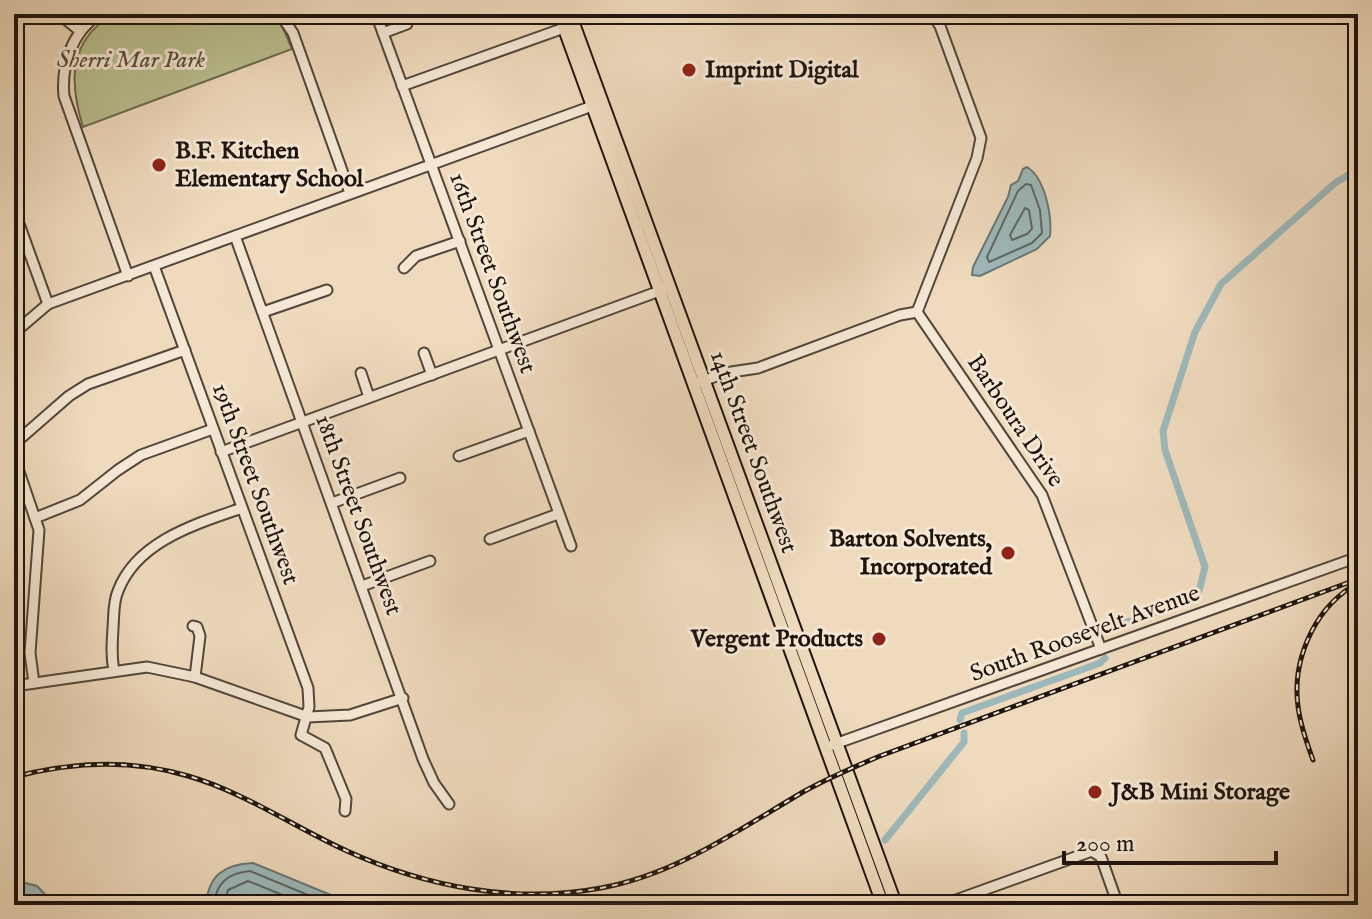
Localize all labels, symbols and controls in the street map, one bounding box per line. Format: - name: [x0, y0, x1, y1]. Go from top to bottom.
- park label: Sherri Mar Park: [57, 45, 206, 76]
- place label: Imprint Digital: [705, 55, 859, 86]
- marker: Imprint Digital: [680, 61, 698, 79]
- place label: B.F. Kitchen Elementary School: [175, 136, 364, 195]
- marker: B.F. Kitchen Elementary School: [150, 156, 168, 174]
- street label: 16th Street Southwest: [441, 168, 543, 378]
- street label: 14th Street Southwest: [702, 346, 804, 558]
- street label: Barboura Drive: [959, 349, 1071, 493]
- street label: 19th Street Southwest: [204, 379, 306, 589]
- street label: 18th Street Southwest: [307, 411, 409, 619]
- place label: Barton Solvents, Incorporated: [829, 524, 993, 583]
- marker: Barton Solvents, Incorporated: [999, 544, 1017, 562]
- street label: South Roosevelt Avenue: [966, 578, 1204, 690]
- place label: Vergent Products: [690, 624, 864, 655]
- marker: Vergent Products: [870, 630, 888, 648]
- place label: J&B Mini Storage: [1108, 777, 1290, 808]
- marker: J&B Mini Storage: [1086, 783, 1104, 801]
- scale bar: [1064, 815, 1276, 865]
- text: 200 m: [1076, 829, 1135, 860]

